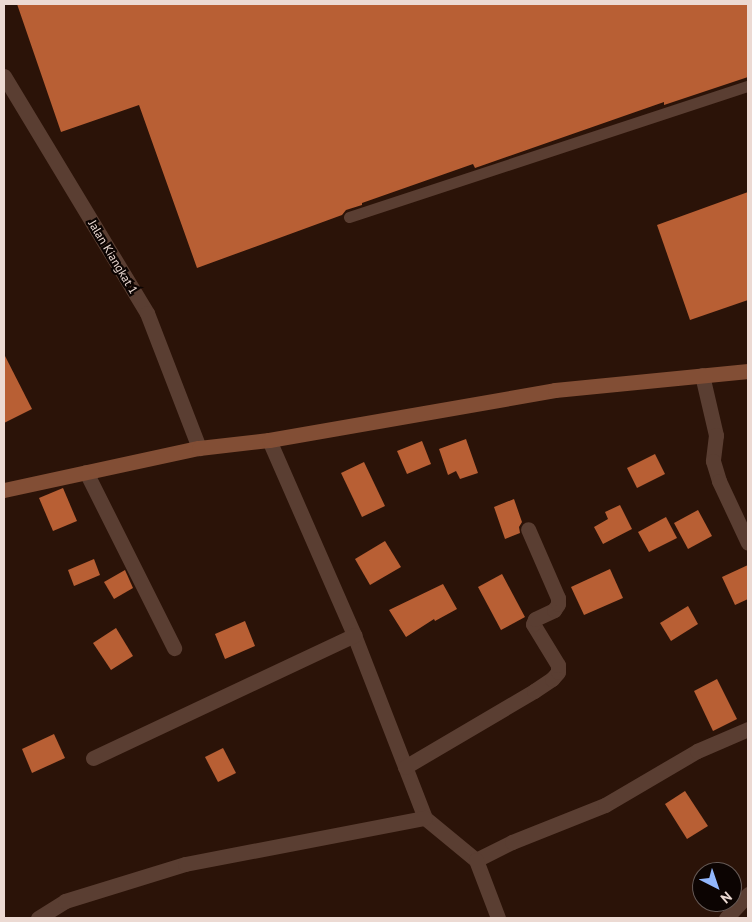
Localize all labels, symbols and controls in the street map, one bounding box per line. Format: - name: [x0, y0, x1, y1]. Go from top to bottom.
- street label: Jalan Kiangkat 1: [85, 217, 141, 297]
- north arrow: [692, 862, 742, 912]
- text: N: [717, 888, 736, 907]

